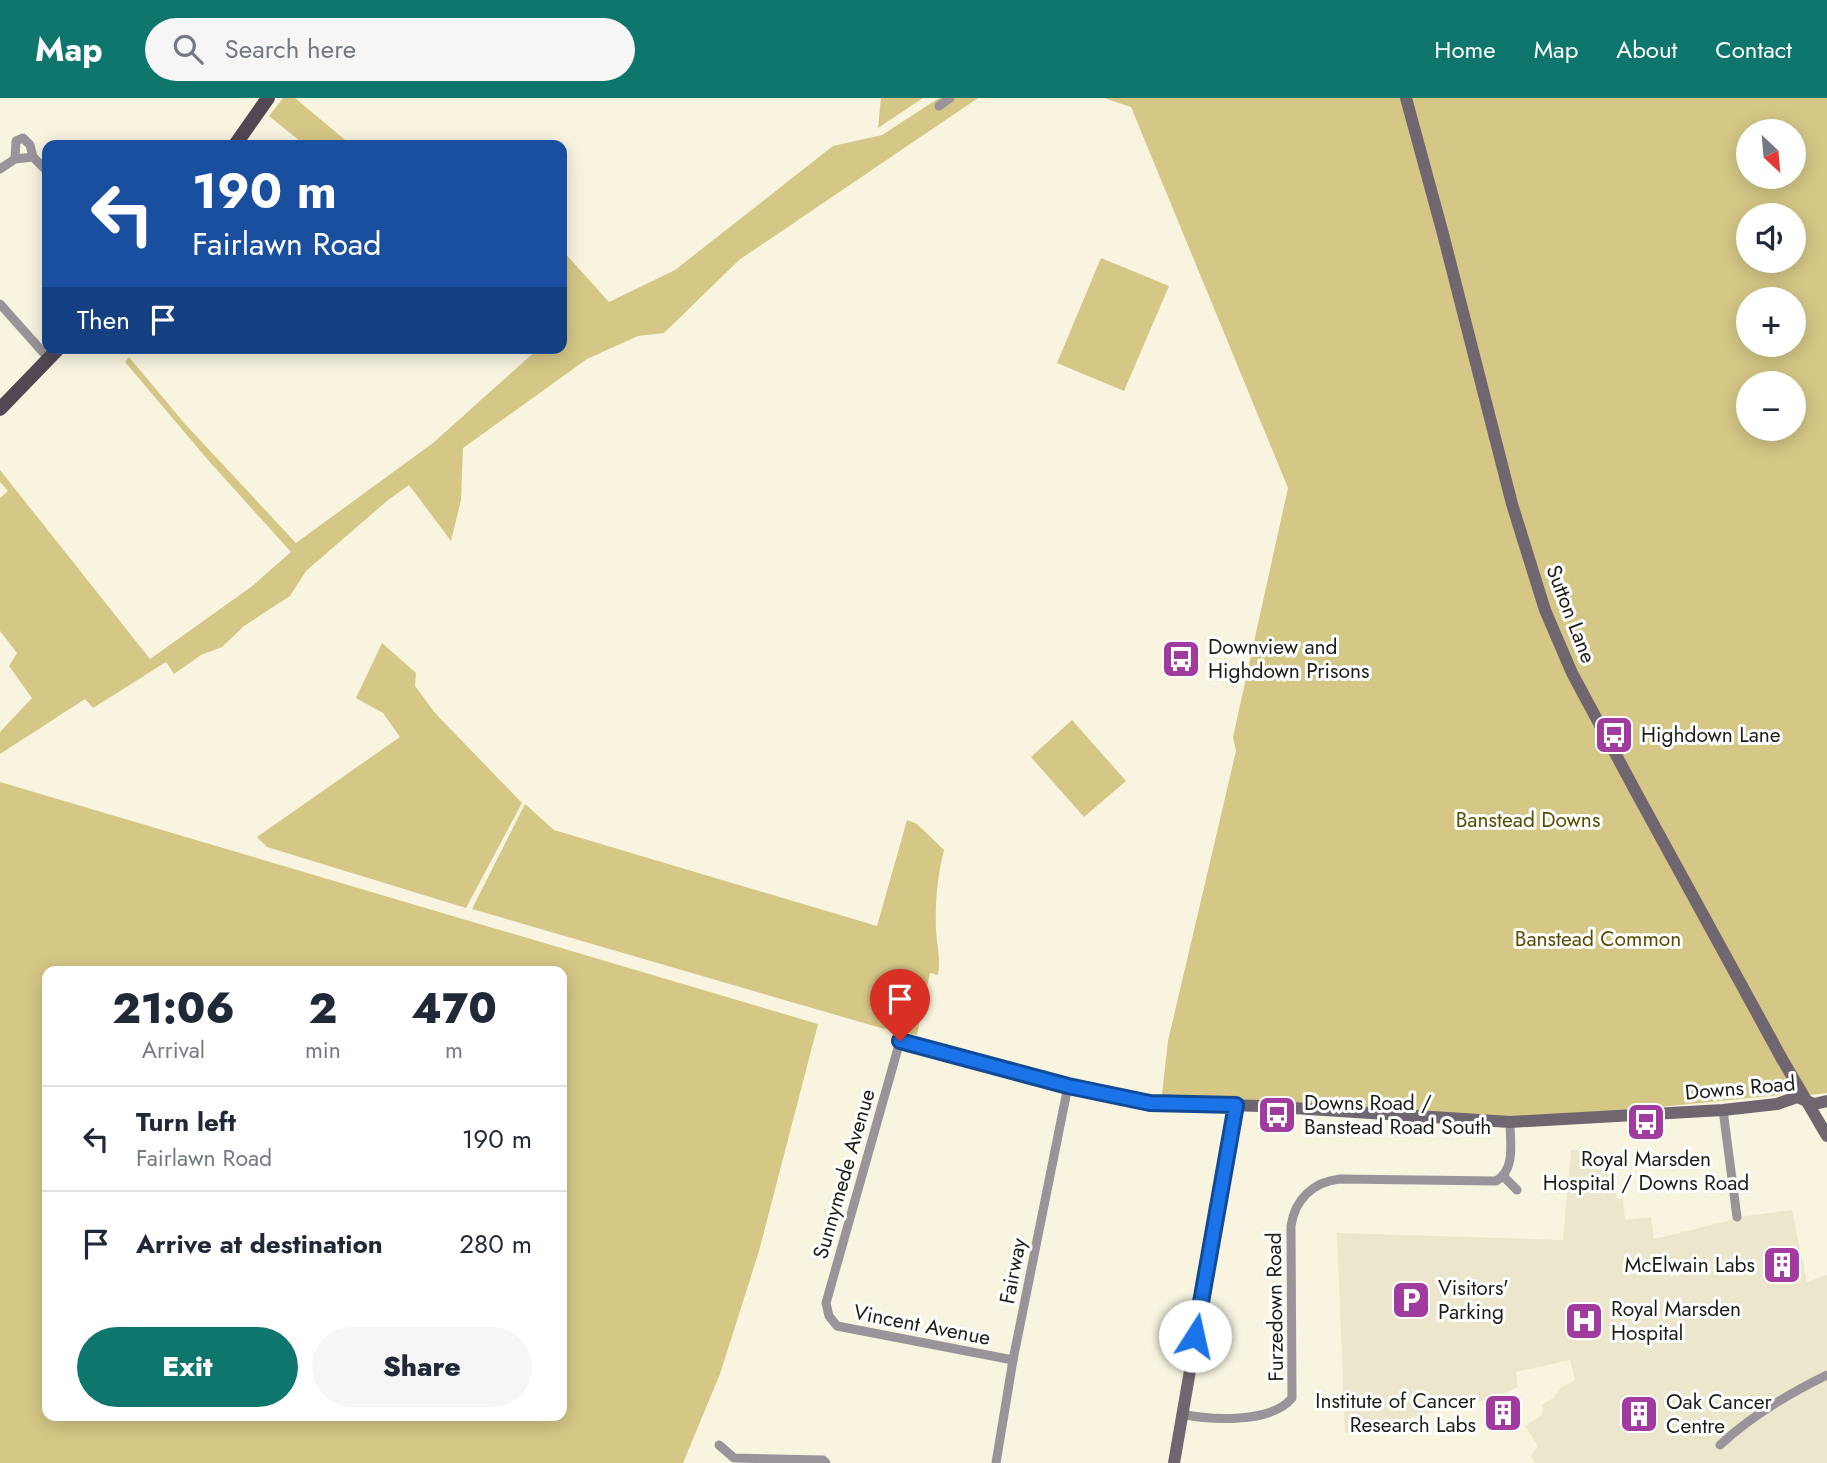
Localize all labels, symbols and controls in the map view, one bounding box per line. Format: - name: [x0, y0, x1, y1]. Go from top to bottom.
- search box: [145, 18, 635, 81]
- text: Map: [35, 26, 103, 73]
- icon: search: [169, 30, 207, 68]
- text: Search here: [225, 30, 356, 68]
- text: Home: [1434, 32, 1496, 67]
- text: Map: [1534, 32, 1578, 67]
- text: About: [1616, 32, 1677, 67]
- text: Contact: [1715, 32, 1792, 67]
- north arrow: [1736, 119, 1806, 189]
- map controls: [1736, 119, 1806, 441]
- text: 190 m: [192, 156, 337, 226]
- icon: left: [77, 168, 168, 259]
- button: sound: [1736, 203, 1806, 273]
- text: Fairlawn Road: [192, 221, 382, 267]
- button: +: [1736, 287, 1806, 357]
- text: Then: [77, 301, 130, 339]
- icon: arrive: [144, 301, 182, 339]
- button: −: [1736, 371, 1806, 441]
- street label: Sutton Lane: [1539, 561, 1603, 668]
- place label: Downview and Highdown Prisons: [1208, 632, 1369, 686]
- bus stop icon: Downview and Highdown Prisons: [1160, 638, 1202, 680]
- bus stop icon: Highdown Lane: [1593, 714, 1635, 756]
- place label: Highdown Lane: [1641, 720, 1781, 750]
- park label: Banstead Downs: [1456, 805, 1600, 835]
- park label: Banstead Common: [1515, 924, 1681, 954]
- pin: [870, 969, 930, 1041]
- text: 21:06: [112, 978, 235, 1039]
- text: 2: [309, 978, 337, 1039]
- text: 470: [411, 978, 497, 1039]
- icon: arrive: [881, 980, 919, 1018]
- text: Arrival: [142, 1033, 205, 1067]
- text: min: [305, 1033, 341, 1067]
- text: m: [445, 1033, 463, 1067]
- street label: Downs Road: [1684, 1068, 1796, 1108]
- street label: Sunnymede Avenue: [805, 1085, 883, 1262]
- place label: Downs Road / Banstead Road South: [1304, 1088, 1491, 1142]
- bus stop icon: Downs Road / Banstead Road South: [1256, 1094, 1298, 1136]
- bus stop icon: Royal Marsden Hospital / Downs Road: [1625, 1101, 1667, 1143]
- text: Turn left: [136, 1103, 236, 1141]
- icon: left: [77, 1120, 115, 1158]
- text: 190 m: [462, 1120, 532, 1158]
- text: Fairlawn Road: [136, 1141, 272, 1175]
- place label: Royal Marsden Hospital / Downs Road: [1543, 1144, 1749, 1198]
- icon: arrive: [77, 1225, 115, 1263]
- text: Arrive at destination: [136, 1225, 383, 1263]
- text: 280 m: [459, 1225, 532, 1263]
- street label: Furzedown Road: [1259, 1232, 1291, 1382]
- street label: Fairway: [992, 1235, 1034, 1307]
- building icon: McElwain Labs: [1761, 1244, 1803, 1286]
- place label: McElwain Labs: [1624, 1250, 1755, 1280]
- place label: Visitors' Parking: [1438, 1273, 1509, 1327]
- parking icon: Visitors' Parking: [1390, 1279, 1432, 1321]
- place label: Royal Marsden Hospital: [1611, 1294, 1741, 1348]
- street label: Vincent Avenue: [851, 1297, 993, 1353]
- position arrow: [1158, 1299, 1232, 1373]
- hospital icon: Royal Marsden Hospital: [1563, 1300, 1605, 1342]
- button: Exit: [77, 1327, 298, 1407]
- button: Share: [312, 1327, 532, 1407]
- place label: Institute of Cancer Research Labs: [1315, 1386, 1477, 1440]
- place label: Oak Cancer Centre: [1666, 1387, 1773, 1441]
- building icon: Institute of Cancer Research Labs: [1482, 1392, 1524, 1434]
- building icon: Oak Cancer Centre: [1618, 1393, 1660, 1435]

